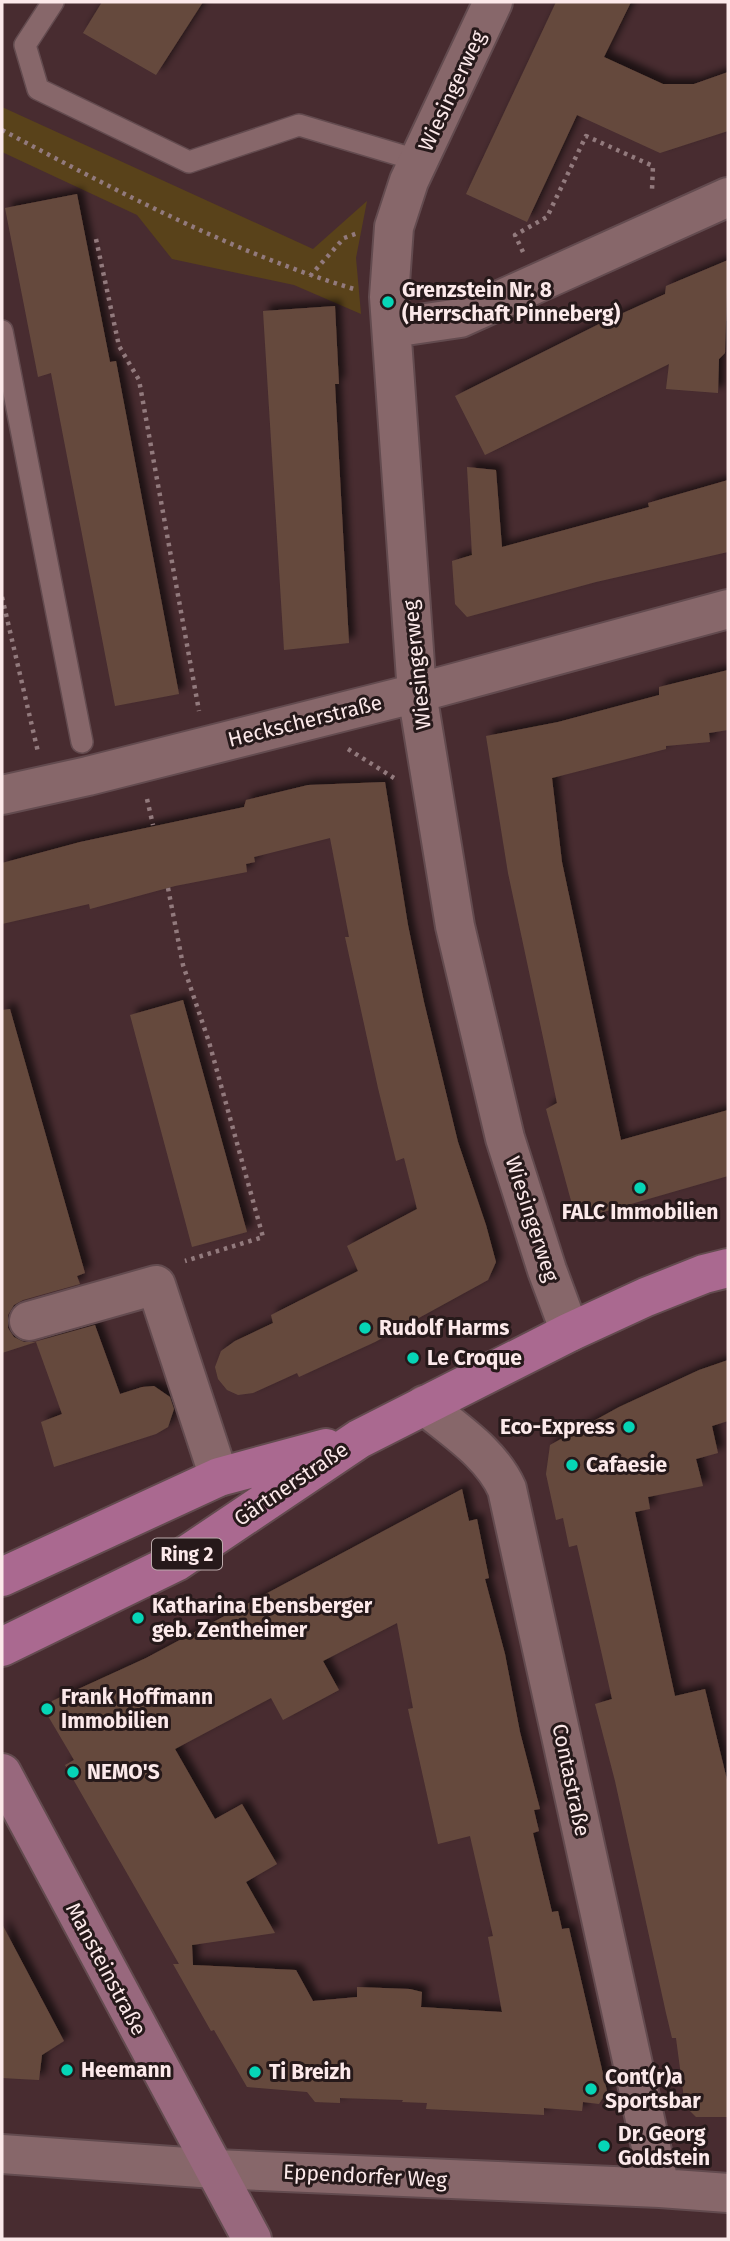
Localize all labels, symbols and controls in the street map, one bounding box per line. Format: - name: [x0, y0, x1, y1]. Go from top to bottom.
- street label: Wiesingerweg: [413, 26, 491, 156]
- place label: Grenzstein Nr. 8 (Herrschaft Pinneberg): [402, 277, 621, 327]
- marker: Grenzstein Nr. 8 (Herrschaft Pinneberg): [380, 294, 396, 310]
- street label: Wiesingerweg: [397, 599, 437, 731]
- street label: Heckscherstraße: [225, 689, 385, 753]
- street label: Wiesingerweg: [500, 1153, 565, 1285]
- marker: FALC Immobilien: [632, 1180, 648, 1196]
- place label: FALC Immobilien: [562, 1199, 718, 1225]
- place label: Rudolf Harms: [379, 1315, 509, 1341]
- marker: Rudolf Harms: [357, 1320, 373, 1336]
- place label: Le Croque: [427, 1345, 522, 1371]
- marker: Le Croque: [405, 1350, 421, 1366]
- place label: Eco-Express: [500, 1414, 615, 1440]
- marker: Eco-Express: [621, 1419, 637, 1435]
- street label: Gärtnerstraße: [229, 1436, 353, 1532]
- place label: Cafaesie: [586, 1452, 668, 1478]
- marker: Cafaesie: [564, 1457, 580, 1473]
- road number: Ring 2: [152, 1538, 222, 1570]
- place label: Katharina Ebensberger geb. Zentheimer: [152, 1593, 373, 1643]
- marker: Katharina Ebensberger geb. Zentheimer: [130, 1610, 146, 1626]
- place label: Frank Hoffmann Immobilien: [61, 1684, 213, 1734]
- marker: Frank Hoffmann Immobilien: [39, 1701, 55, 1717]
- street label: Contastraße: [546, 1721, 596, 1839]
- place label: NEMO'S: [87, 1759, 160, 1785]
- marker: NEMO'S: [65, 1764, 81, 1780]
- street label: Mansteinstraße: [60, 1898, 152, 2040]
- place label: Heemann: [81, 2057, 172, 2083]
- place label: Ti Breizh: [269, 2059, 351, 2085]
- marker: Heemann: [59, 2062, 75, 2078]
- marker: Ti Breizh: [247, 2064, 263, 2080]
- place label: Cont(r)a Sportsbar: [605, 2064, 701, 2114]
- marker: Cont(r)a Sportsbar: [583, 2081, 599, 2097]
- place label: Dr. Georg Goldstein: [618, 2121, 710, 2171]
- marker: Dr. Georg Goldstein: [596, 2138, 612, 2154]
- street label: Eppendorfer Weg: [282, 2159, 448, 2193]

